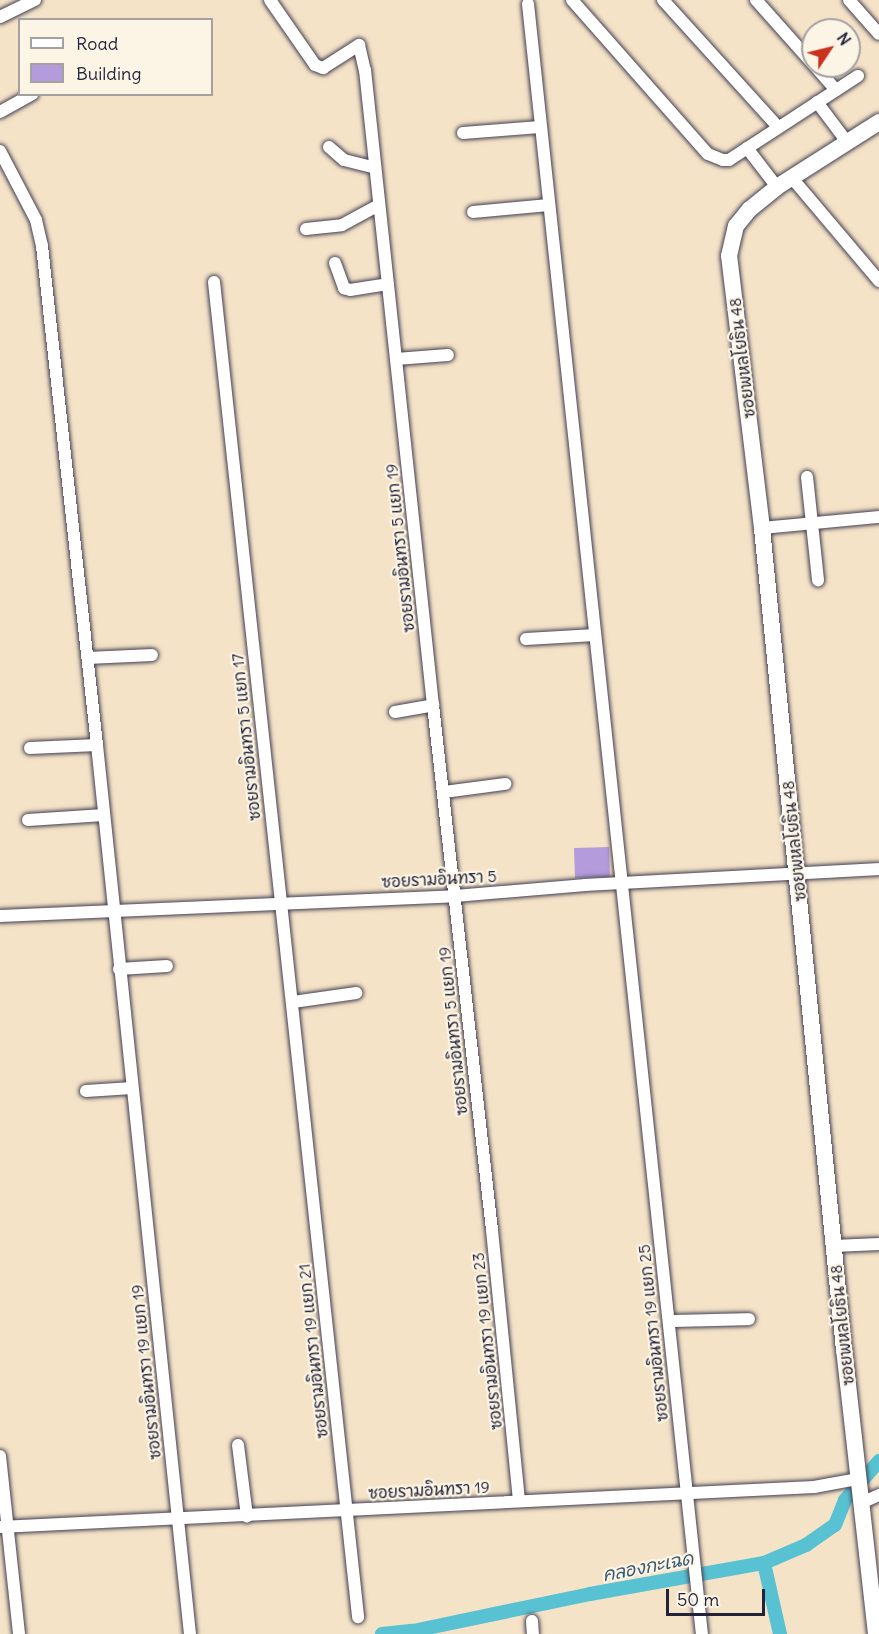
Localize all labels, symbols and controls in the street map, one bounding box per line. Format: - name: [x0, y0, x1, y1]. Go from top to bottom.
- legend: [18, 18, 213, 96]
- north arrow: [801, 18, 861, 78]
- text: N: [833, 29, 855, 49]
- text: Road: [76, 32, 118, 55]
- text: Building: [76, 62, 141, 85]
- street label: ซอยพหลโยธิน 48: [725, 297, 759, 419]
- street label: ซอยรามอินทรา 5 แยก 19: [382, 463, 418, 633]
- street label: ซอยรามอินทรา 5 แยก 17: [228, 652, 264, 822]
- street label: ซอยพหลโยธิน 48: [778, 780, 810, 902]
- street label: ซอยรามอินทรา 5: [381, 866, 497, 892]
- street label: ซอยรามอินทรา 5 แยก 19: [435, 946, 471, 1116]
- street label: ซอยรามอินทรา 19 แยก 25: [634, 1243, 672, 1423]
- street label: ซอยรามอินทรา 19 แยก 23: [468, 1251, 506, 1431]
- street label: ซอยรามอินทรา 19 แยก 21: [294, 1263, 332, 1439]
- street label: ซอยพหลโยธิน 48: [826, 1264, 858, 1386]
- street label: ซอยรามอินทรา 19 แยก 19: [127, 1284, 165, 1460]
- street label: ซอยรามอินทรา 19: [368, 1477, 490, 1503]
- water label: คลองกะเฉด: [601, 1548, 695, 1586]
- scale bar: [669, 1577, 768, 1615]
- text: 50 m: [677, 1588, 719, 1611]

